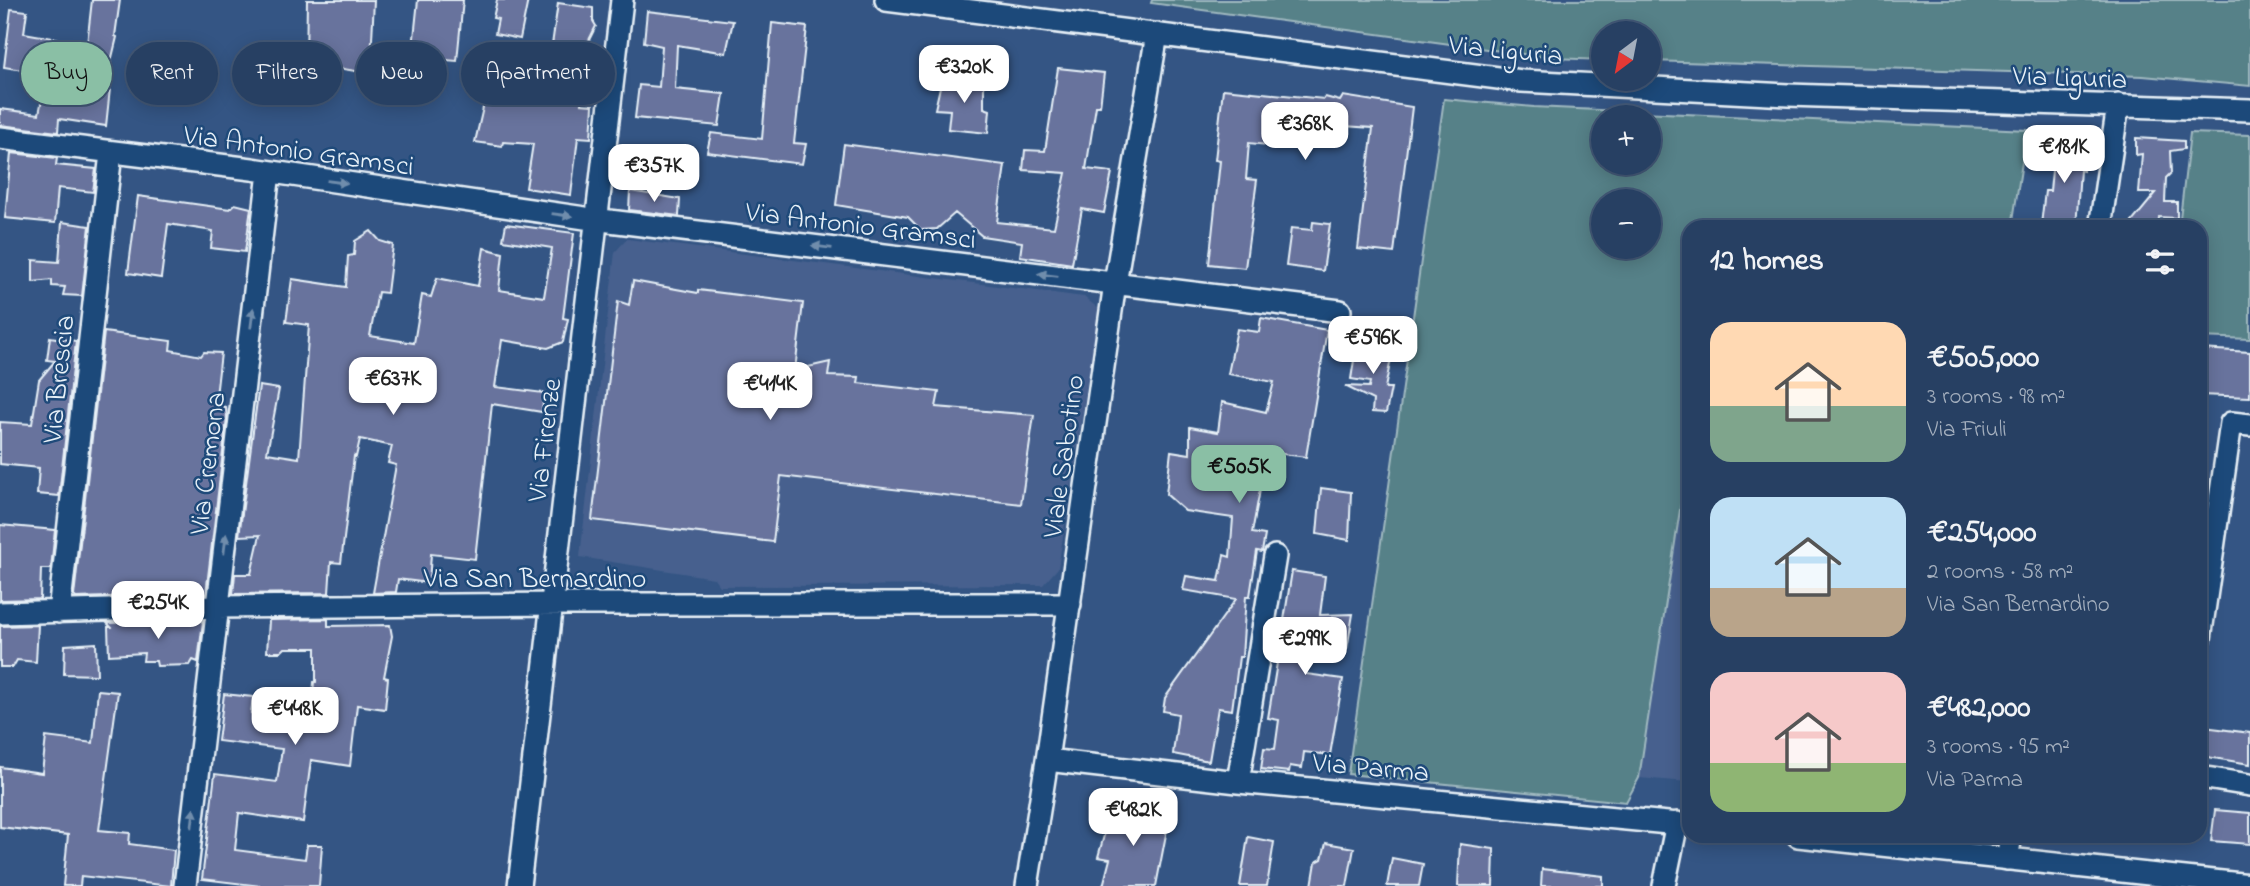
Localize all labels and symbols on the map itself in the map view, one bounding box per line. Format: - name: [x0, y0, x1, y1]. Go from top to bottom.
- north arrow: [1591, 21, 1661, 91]
- street label: Via Liguria: [1446, 26, 1565, 79]
- pin: €320K: [915, 46, 1013, 105]
- street label: Via Liguria: [2011, 57, 2128, 102]
- pin: €368K: [1256, 102, 1354, 162]
- street label: Via Antonio Gramsci: [180, 116, 416, 189]
- pin: €181K: [2015, 125, 2113, 185]
- pin: €357K: [605, 144, 703, 204]
- one-way arrow: [326, 176, 348, 187]
- street label: Via Antonio Gramsci: [742, 193, 978, 262]
- one-way arrow: [551, 209, 573, 220]
- one-way arrow: [811, 242, 833, 253]
- one-way arrow: [1036, 269, 1058, 280]
- one-way arrow: [246, 306, 257, 328]
- street label: Via Brescia: [33, 313, 88, 446]
- pin: €596K: [1324, 316, 1422, 376]
- pin: €637K: [344, 358, 442, 417]
- pin: €414K: [721, 362, 819, 422]
- street label: Viale Sabotino: [1034, 372, 1097, 542]
- street label: Via Firenze: [518, 376, 574, 506]
- street label: Via Cremona: [180, 390, 239, 538]
- pin: €505K: [1190, 446, 1288, 505]
- one-way arrow: [219, 532, 230, 554]
- street label: Via San Bernardino: [423, 560, 646, 601]
- pin: €254K: [109, 582, 207, 641]
- pin: €299K: [1256, 618, 1354, 677]
- pin: €448K: [246, 688, 344, 747]
- street label: Via Parma: [1310, 744, 1431, 795]
- pin: €482K: [1084, 788, 1182, 848]
- one-way arrow: [188, 807, 199, 829]

